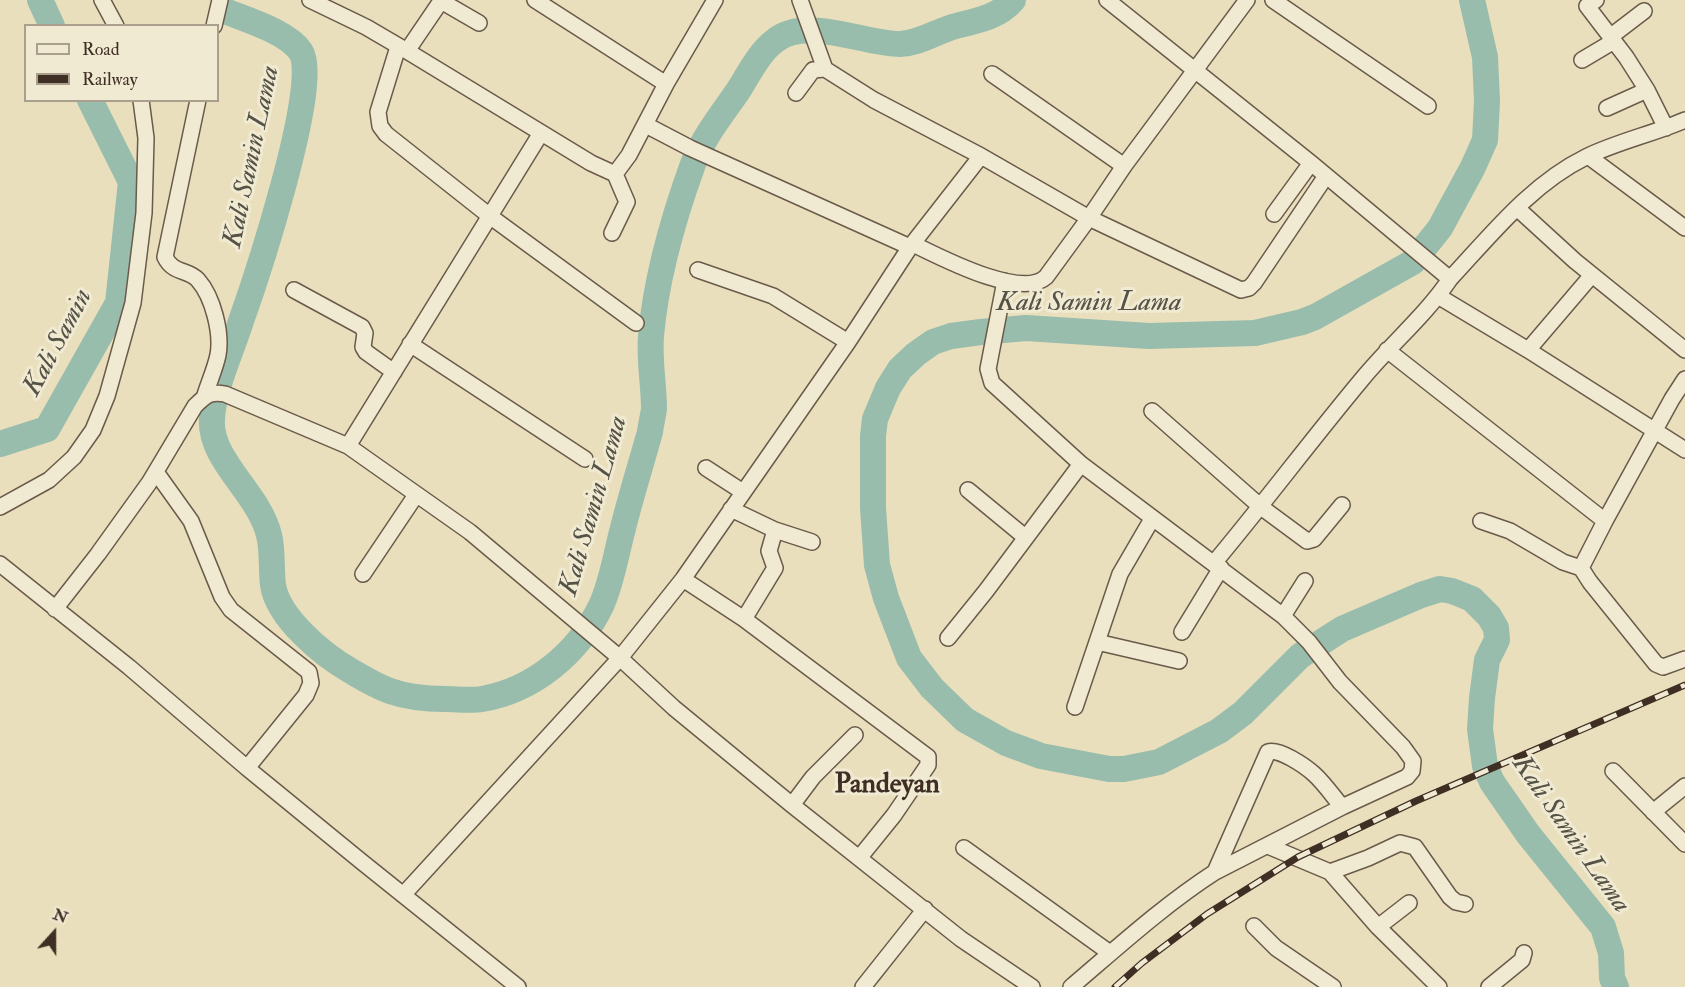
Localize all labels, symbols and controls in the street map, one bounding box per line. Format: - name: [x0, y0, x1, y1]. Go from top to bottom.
- legend: [24, 24, 219, 102]
- text: Road: [82, 38, 120, 61]
- water label: Kali Samin Lama: [218, 63, 288, 251]
- text: Railway: [82, 68, 138, 91]
- water label: Kali Samin: [17, 284, 101, 402]
- water label: Kali Samin Lama: [997, 288, 1181, 320]
- water label: Kali Samin Lama: [554, 413, 636, 599]
- water label: Kali Samin Lama: [1504, 750, 1636, 920]
- district label: Pandeyan: [834, 769, 940, 803]
- north arrow: [24, 903, 84, 963]
- text: N: [50, 904, 71, 928]

